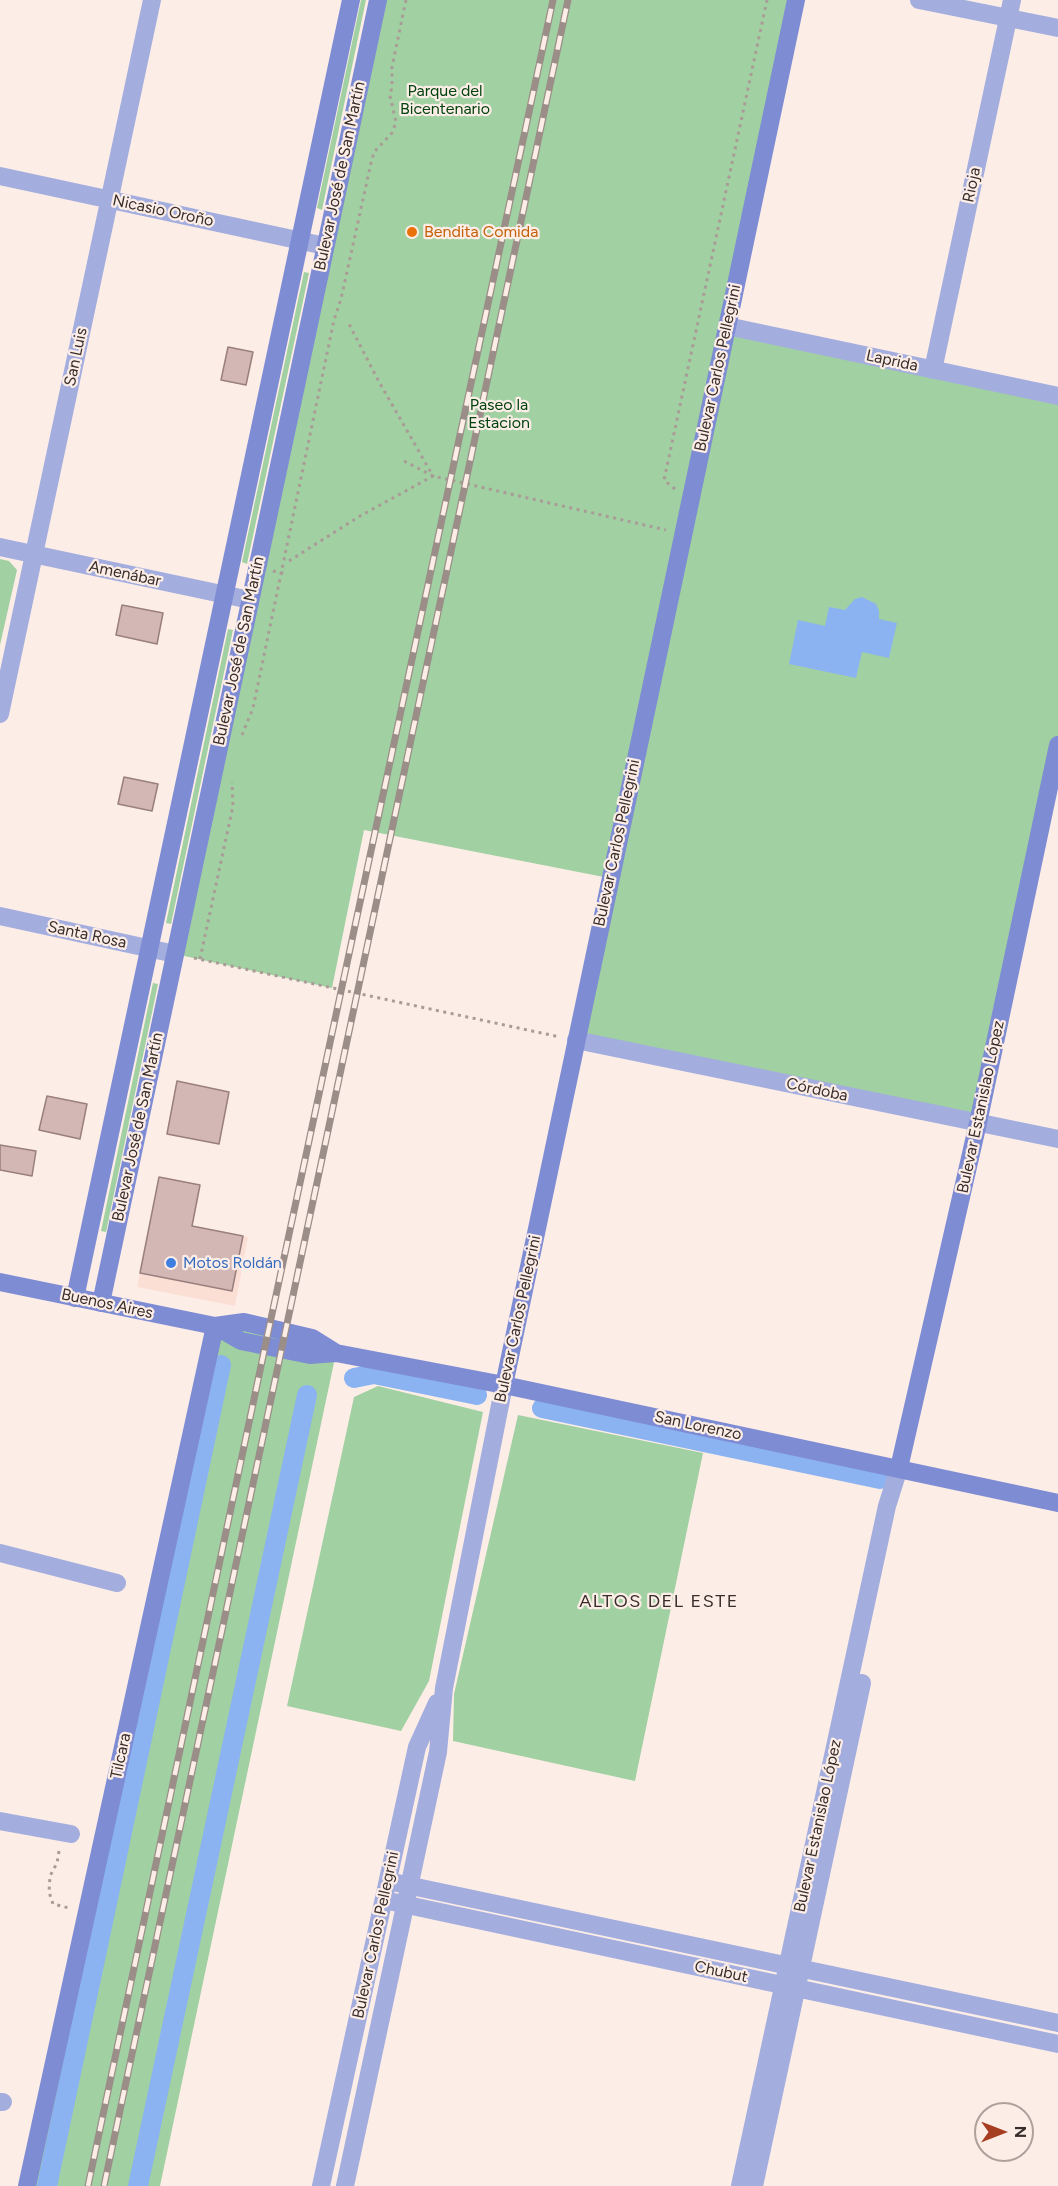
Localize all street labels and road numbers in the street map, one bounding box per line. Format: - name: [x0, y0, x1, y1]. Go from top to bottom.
- street label: Bulevar José de San Martín: [311, 80, 369, 272]
- street label: Rioja: [959, 166, 985, 204]
- street label: Nicasio Oroño: [111, 191, 215, 231]
- street label: Bulevar Carlos Pellegrini: [691, 283, 745, 453]
- street label: San Luis: [60, 326, 92, 388]
- street label: Laprida: [864, 346, 920, 376]
- street label: Bulevar José de San Martín: [210, 555, 268, 747]
- street label: Amenábar: [87, 557, 163, 591]
- street label: Bulevar Carlos Pellegrini: [590, 758, 644, 928]
- street label: Santa Rosa: [46, 917, 128, 953]
- street label: Bulevar Estanislao López: [953, 1019, 1009, 1195]
- street label: Bulevar José de San Martín: [109, 1031, 167, 1223]
- street label: Córdoba: [784, 1074, 850, 1106]
- street label: Bulevar Carlos Pellegrini: [491, 1234, 545, 1404]
- street label: Buenos Aires: [59, 1285, 155, 1323]
- street label: San Lorenzo: [653, 1407, 743, 1445]
- street label: Tilcara: [107, 1731, 135, 1781]
- street label: Bulevar Estanislao López: [790, 1738, 846, 1914]
- street label: Bulevar Carlos Pellegrini: [349, 1850, 403, 2020]
- street label: Chubut: [693, 1957, 749, 1987]

